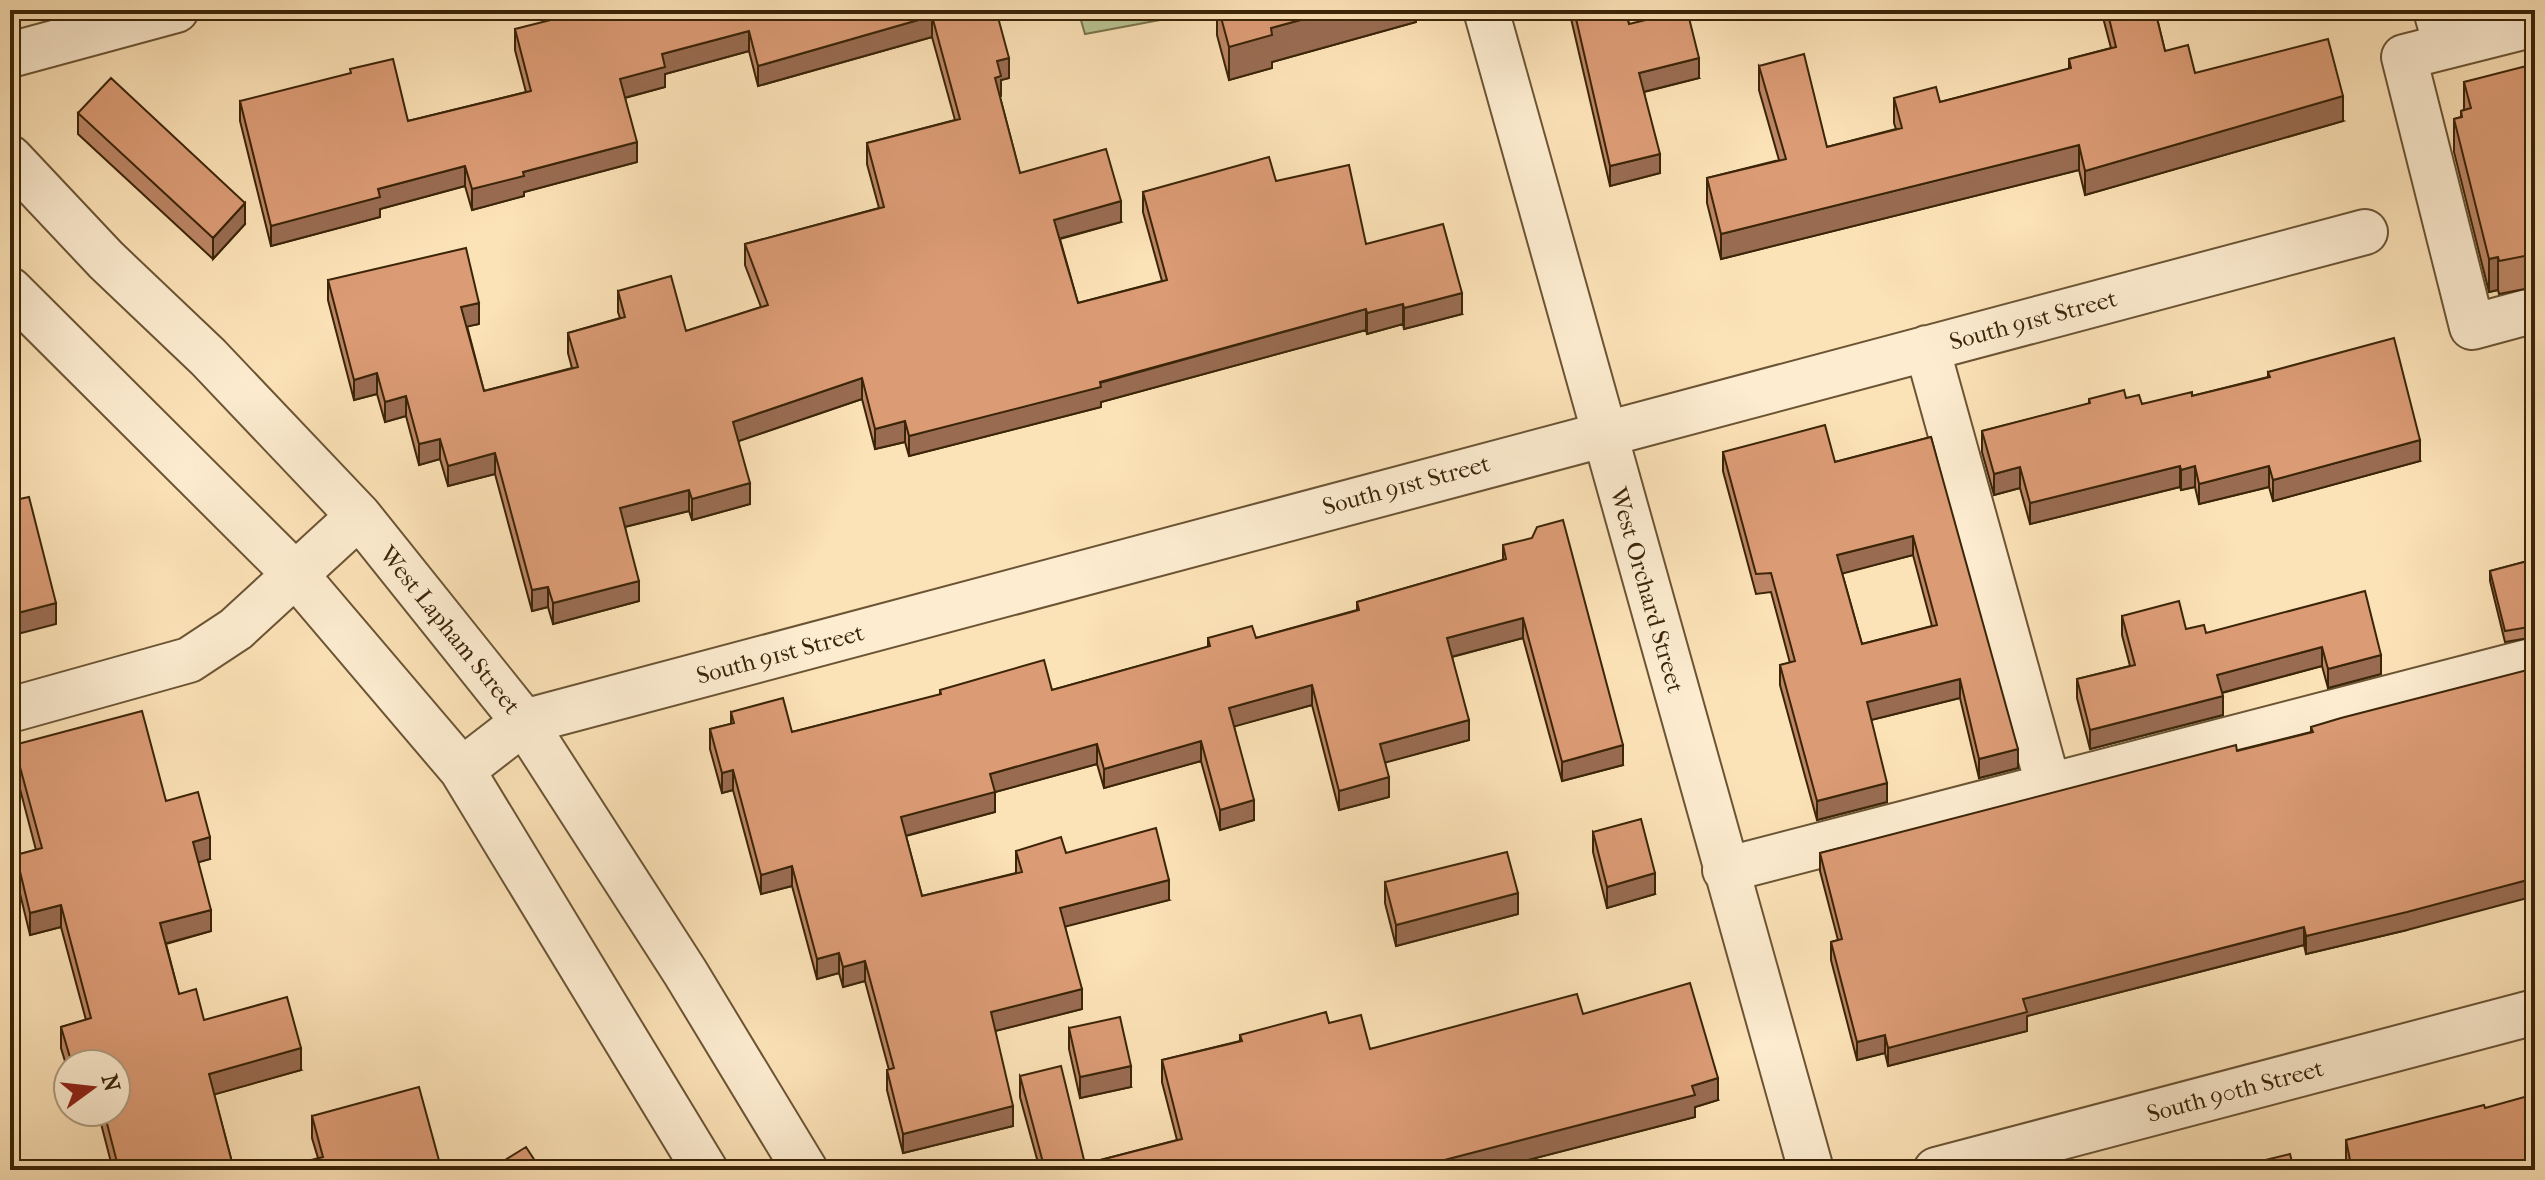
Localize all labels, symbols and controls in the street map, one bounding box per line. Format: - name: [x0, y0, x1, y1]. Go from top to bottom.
- street label: South 91st Street: [1946, 284, 2120, 356]
- street label: South 91st Street: [1319, 449, 1493, 521]
- street label: West Orchard Street: [1604, 483, 1690, 696]
- street label: West Lapham Street: [373, 540, 527, 720]
- street label: South 91st Street: [693, 618, 867, 690]
- north arrow: [52, 1048, 132, 1128]
- street label: South 90th Street: [2144, 1054, 2327, 1128]
- text: N: [96, 1072, 125, 1095]

